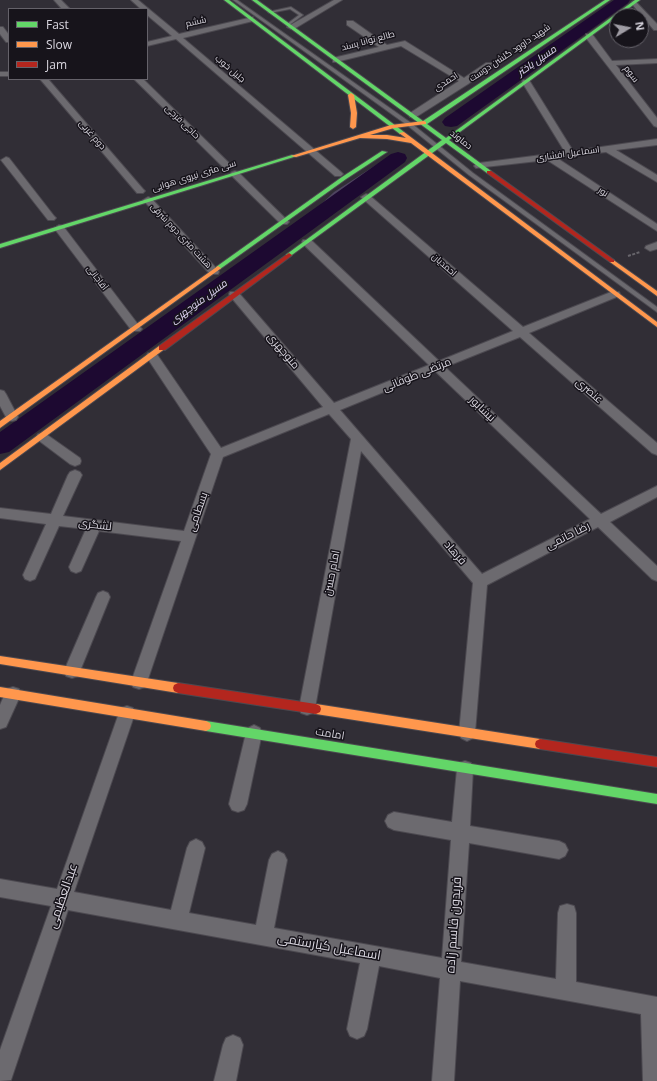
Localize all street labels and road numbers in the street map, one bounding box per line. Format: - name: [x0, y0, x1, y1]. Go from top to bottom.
- street label: ششم: [184, 14, 208, 30]
- street label: شهید داوود گلشن دوست: [467, 22, 553, 84]
- street label: طالع توانا پسند: [340, 29, 396, 53]
- street label: جلیل خوب: [213, 53, 247, 85]
- street label: سوم: [621, 63, 641, 85]
- street label: احمدی: [432, 70, 460, 94]
- street label: حاجی فرجی: [162, 103, 202, 141]
- street label: دوم غربی: [76, 118, 108, 152]
- street label: دماوند: [448, 128, 474, 152]
- street label: اسماعیل افشاری: [536, 144, 600, 164]
- street label: سی متری نیروی هوایی: [151, 158, 237, 194]
- street label: نور: [596, 185, 610, 199]
- street label: هشت متری دوم شرقی: [148, 201, 214, 271]
- street label: احمدیان: [429, 251, 459, 279]
- street label: آقاجانی: [84, 263, 110, 293]
- street label: منوچهری: [264, 330, 302, 372]
- street label: مرتضی طوفانی: [381, 355, 453, 395]
- street label: عنصری: [573, 376, 605, 406]
- street label: نیشابور: [466, 393, 498, 425]
- street label: بسطامی: [185, 491, 211, 533]
- street label: لشگری: [78, 516, 112, 534]
- street label: رضا حاتمی: [544, 519, 592, 553]
- street label: فرهاد: [441, 538, 469, 568]
- street label: امام حسن: [321, 549, 343, 597]
- street label: امامت: [314, 725, 346, 743]
- street label: عبدالعظیمی: [45, 861, 81, 931]
- street label: فریدون قاسم زاده: [443, 876, 465, 974]
- street label: اسماعیل کیارستمی: [276, 930, 382, 964]

